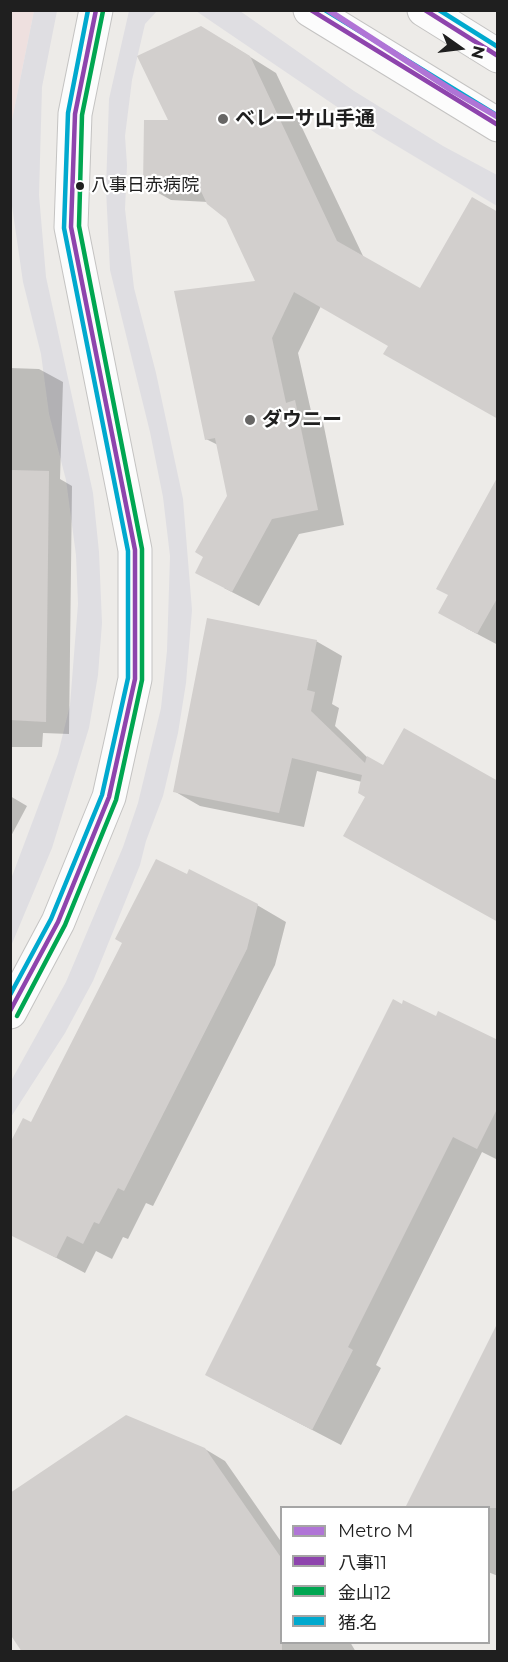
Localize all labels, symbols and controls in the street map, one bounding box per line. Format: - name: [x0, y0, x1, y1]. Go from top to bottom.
- north arrow: [430, 18, 490, 78]
- text: N: [467, 44, 489, 61]
- place label: ベレーサ山手通: [235, 107, 375, 131]
- marker: ベレーサ山手通: [216, 112, 230, 126]
- place label: 八事日赤病院: [91, 175, 199, 197]
- marker: 八事日赤病院: [74, 180, 86, 192]
- place label: ダウニー: [262, 408, 342, 432]
- marker: ダウニー: [243, 413, 257, 427]
- legend: [280, 1506, 490, 1644]
- text: Metro M: [338, 1520, 414, 1542]
- text: 八事11: [338, 1552, 387, 1574]
- text: 金山12: [338, 1582, 391, 1604]
- text: 猪.名: [338, 1612, 378, 1634]

